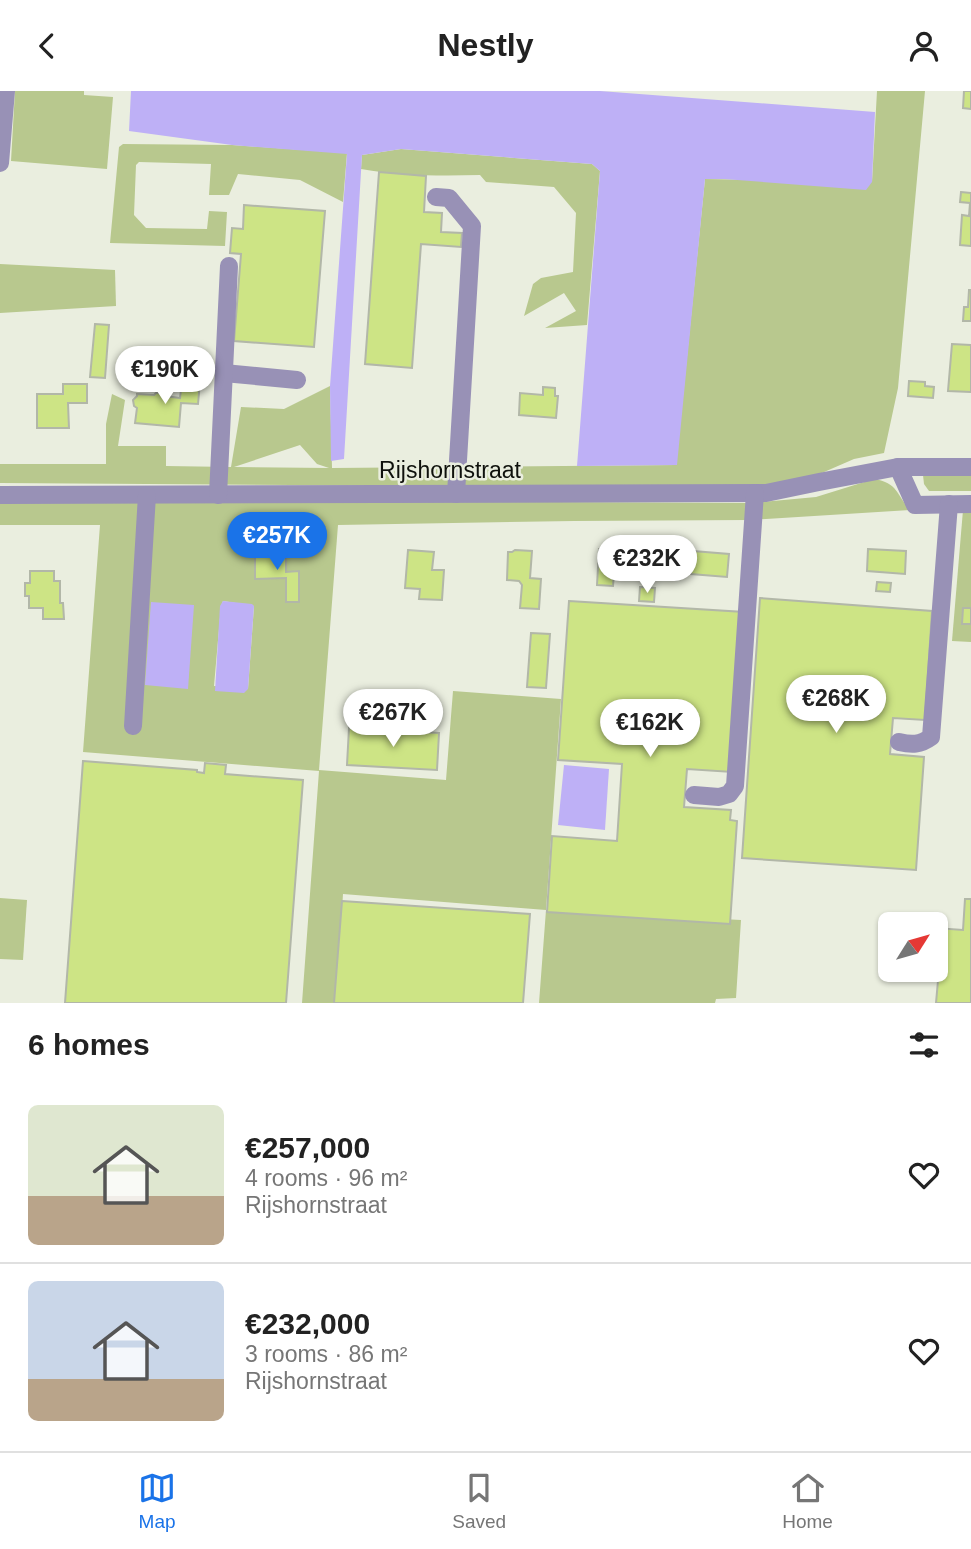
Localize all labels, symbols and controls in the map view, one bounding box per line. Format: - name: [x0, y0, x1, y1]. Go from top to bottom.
- icon: back: [28, 27, 66, 65]
- text: Nestly: [437, 27, 534, 63]
- icon: person: [905, 27, 943, 65]
- pin: €190K: [116, 347, 214, 406]
- text: €190K: [131, 356, 199, 382]
- street label: Rijshornstraat: [379, 457, 522, 483]
- pin: €257K: [228, 512, 326, 572]
- text: €257K: [243, 522, 311, 548]
- pin: €232K: [598, 535, 696, 595]
- text: €232K: [613, 545, 681, 571]
- pin: €268K: [787, 675, 885, 735]
- text: €268K: [802, 685, 870, 711]
- pin: €267K: [344, 689, 442, 749]
- text: €267K: [359, 699, 427, 725]
- pin: €162K: [601, 699, 699, 759]
- text: €162K: [616, 709, 684, 735]
- north arrow: [878, 912, 948, 982]
- map controls: [878, 912, 948, 982]
- icon: filters: [905, 1026, 943, 1064]
- text: 6 homes: [28, 1028, 150, 1061]
- text: €257,000: [245, 1131, 370, 1164]
- icon: home: [84, 1133, 168, 1217]
- icon: heart: [905, 1156, 943, 1194]
- text: 4 rooms · 96 m²: [245, 1165, 407, 1191]
- text: Rijshornstraat: [245, 1192, 387, 1218]
- text: €232,000: [245, 1307, 370, 1340]
- icon: home: [84, 1309, 168, 1393]
- icon: heart: [905, 1332, 943, 1370]
- text: 3 rooms · 86 m²: [245, 1341, 407, 1367]
- text: Rijshornstraat: [245, 1368, 387, 1394]
- tab: Map: [138, 1469, 176, 1533]
- tab: Saved: [452, 1469, 506, 1533]
- tab: Home: [782, 1469, 833, 1533]

